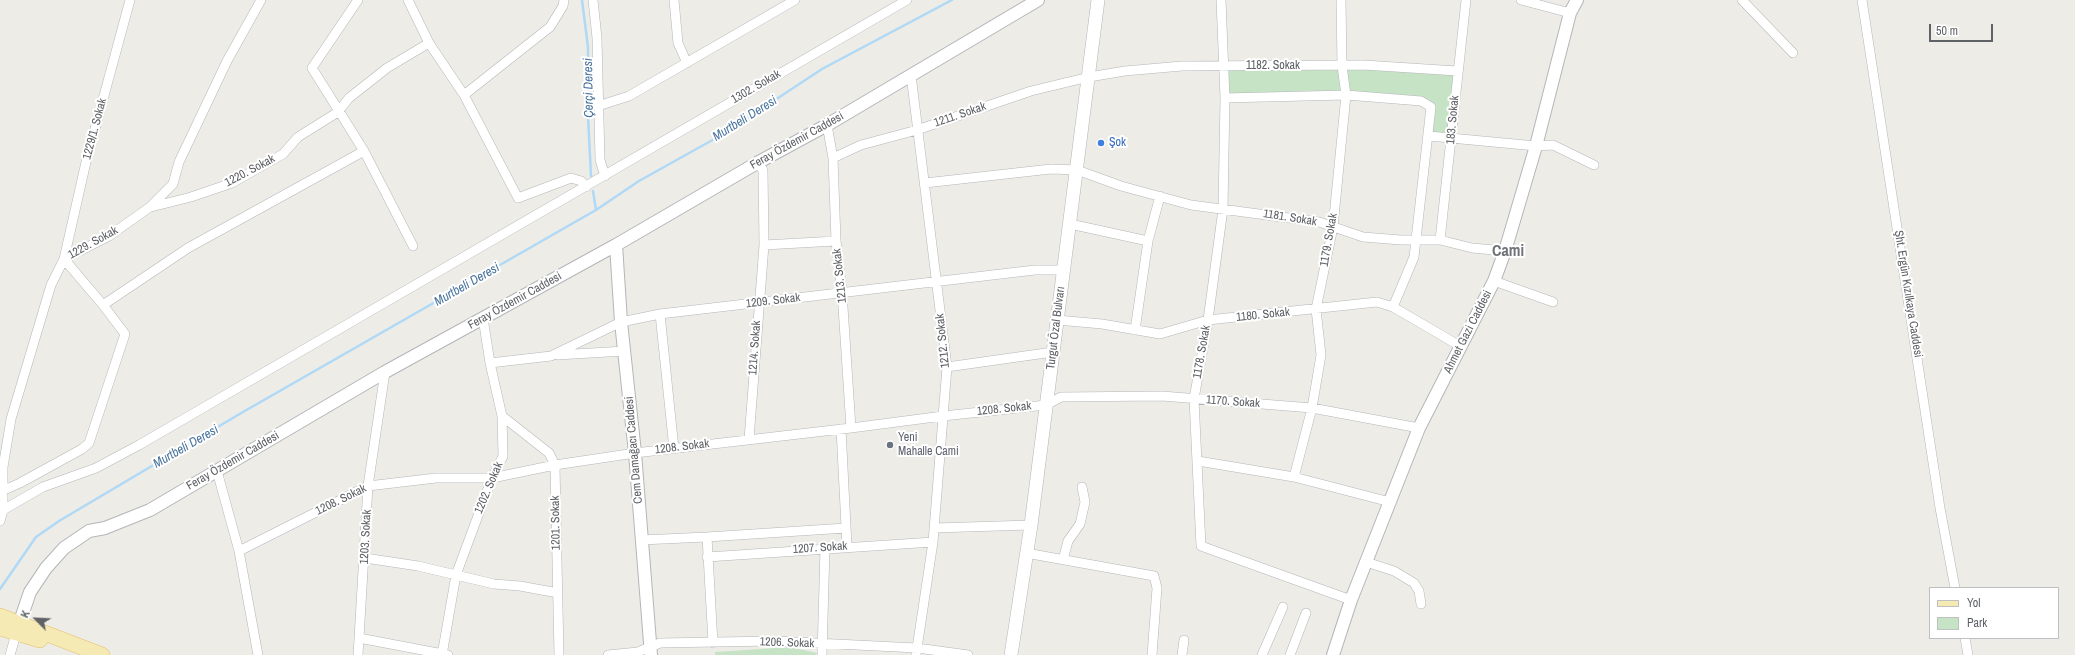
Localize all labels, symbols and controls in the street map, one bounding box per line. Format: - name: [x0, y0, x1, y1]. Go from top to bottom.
- scale bar: [1931, 16, 1995, 42]
- text: 50 m: [1936, 23, 1958, 39]
- water label: Çerçi Deresi: [581, 58, 597, 118]
- street label: 1182. Sokak: [1246, 59, 1300, 73]
- street label: 1302. Sokak: [729, 67, 783, 107]
- water label: Murtbeli Deresi: [710, 93, 780, 145]
- street label: 183. Sokak: [1444, 95, 1462, 145]
- street label: 1229/1. Sokak: [80, 97, 110, 161]
- street label: 1211. Sokak: [932, 99, 988, 131]
- street label: Feray Özdemir Caddesi: [748, 109, 846, 173]
- place label: Şok: [1109, 136, 1126, 150]
- marker: Şok: [1096, 138, 1106, 148]
- street label: 1220. Sokak: [222, 152, 278, 190]
- street label: 1181. Sokak: [1262, 207, 1318, 229]
- street label: 1179. Sokak: [1317, 212, 1341, 268]
- street label: 1229. Sokak: [66, 223, 120, 263]
- street label: Şht. Ergün Kızılkaya Caddesi: [1891, 229, 1925, 359]
- district label: Cami: [1492, 242, 1524, 262]
- street label: 1213. Sokak: [830, 248, 850, 304]
- water label: Murtbeli Deresi: [432, 260, 502, 310]
- street label: Feray Özdemir Caddesi: [466, 269, 564, 333]
- street label: Turgut Özal Bulvarı: [1044, 285, 1068, 371]
- street label: Ahmet Gazi Caddesi: [1441, 288, 1495, 376]
- street label: 1209. Sokak: [745, 291, 801, 311]
- street label: 1180. Sokak: [1235, 305, 1291, 325]
- street label: 1212. Sokak: [933, 313, 953, 369]
- street label: 1214. Sokak: [746, 320, 764, 376]
- street label: 1178. Sokak: [1190, 324, 1214, 380]
- street label: 1170. Sokak: [1206, 393, 1260, 411]
- street label: Cem Damağacı Caddesi: [622, 396, 646, 504]
- street label: 1208. Sokak: [976, 399, 1032, 419]
- water label: Murtbeli Deresi: [151, 422, 221, 472]
- street label: Feray Özdemir Caddesi: [184, 429, 282, 493]
- place label: Yeni Mahalle Cami: [898, 431, 959, 459]
- street label: 1208. Sokak: [654, 437, 710, 457]
- marker: Yeni Mahalle Cami: [885, 440, 895, 450]
- street label: 1202. Sokak: [472, 460, 506, 516]
- street label: 1208. Sokak: [313, 482, 369, 518]
- street label: 1201. Sokak: [548, 496, 564, 550]
- street label: 1203. Sokak: [357, 509, 375, 565]
- street label: 1207. Sokak: [792, 539, 848, 557]
- legend: [1929, 587, 2059, 639]
- text: Yol: [1967, 595, 1980, 611]
- north arrow: [16, 599, 56, 639]
- text: K: [17, 608, 33, 620]
- text: Park: [1967, 615, 1987, 631]
- street label: 1206. Sokak: [759, 635, 815, 651]

